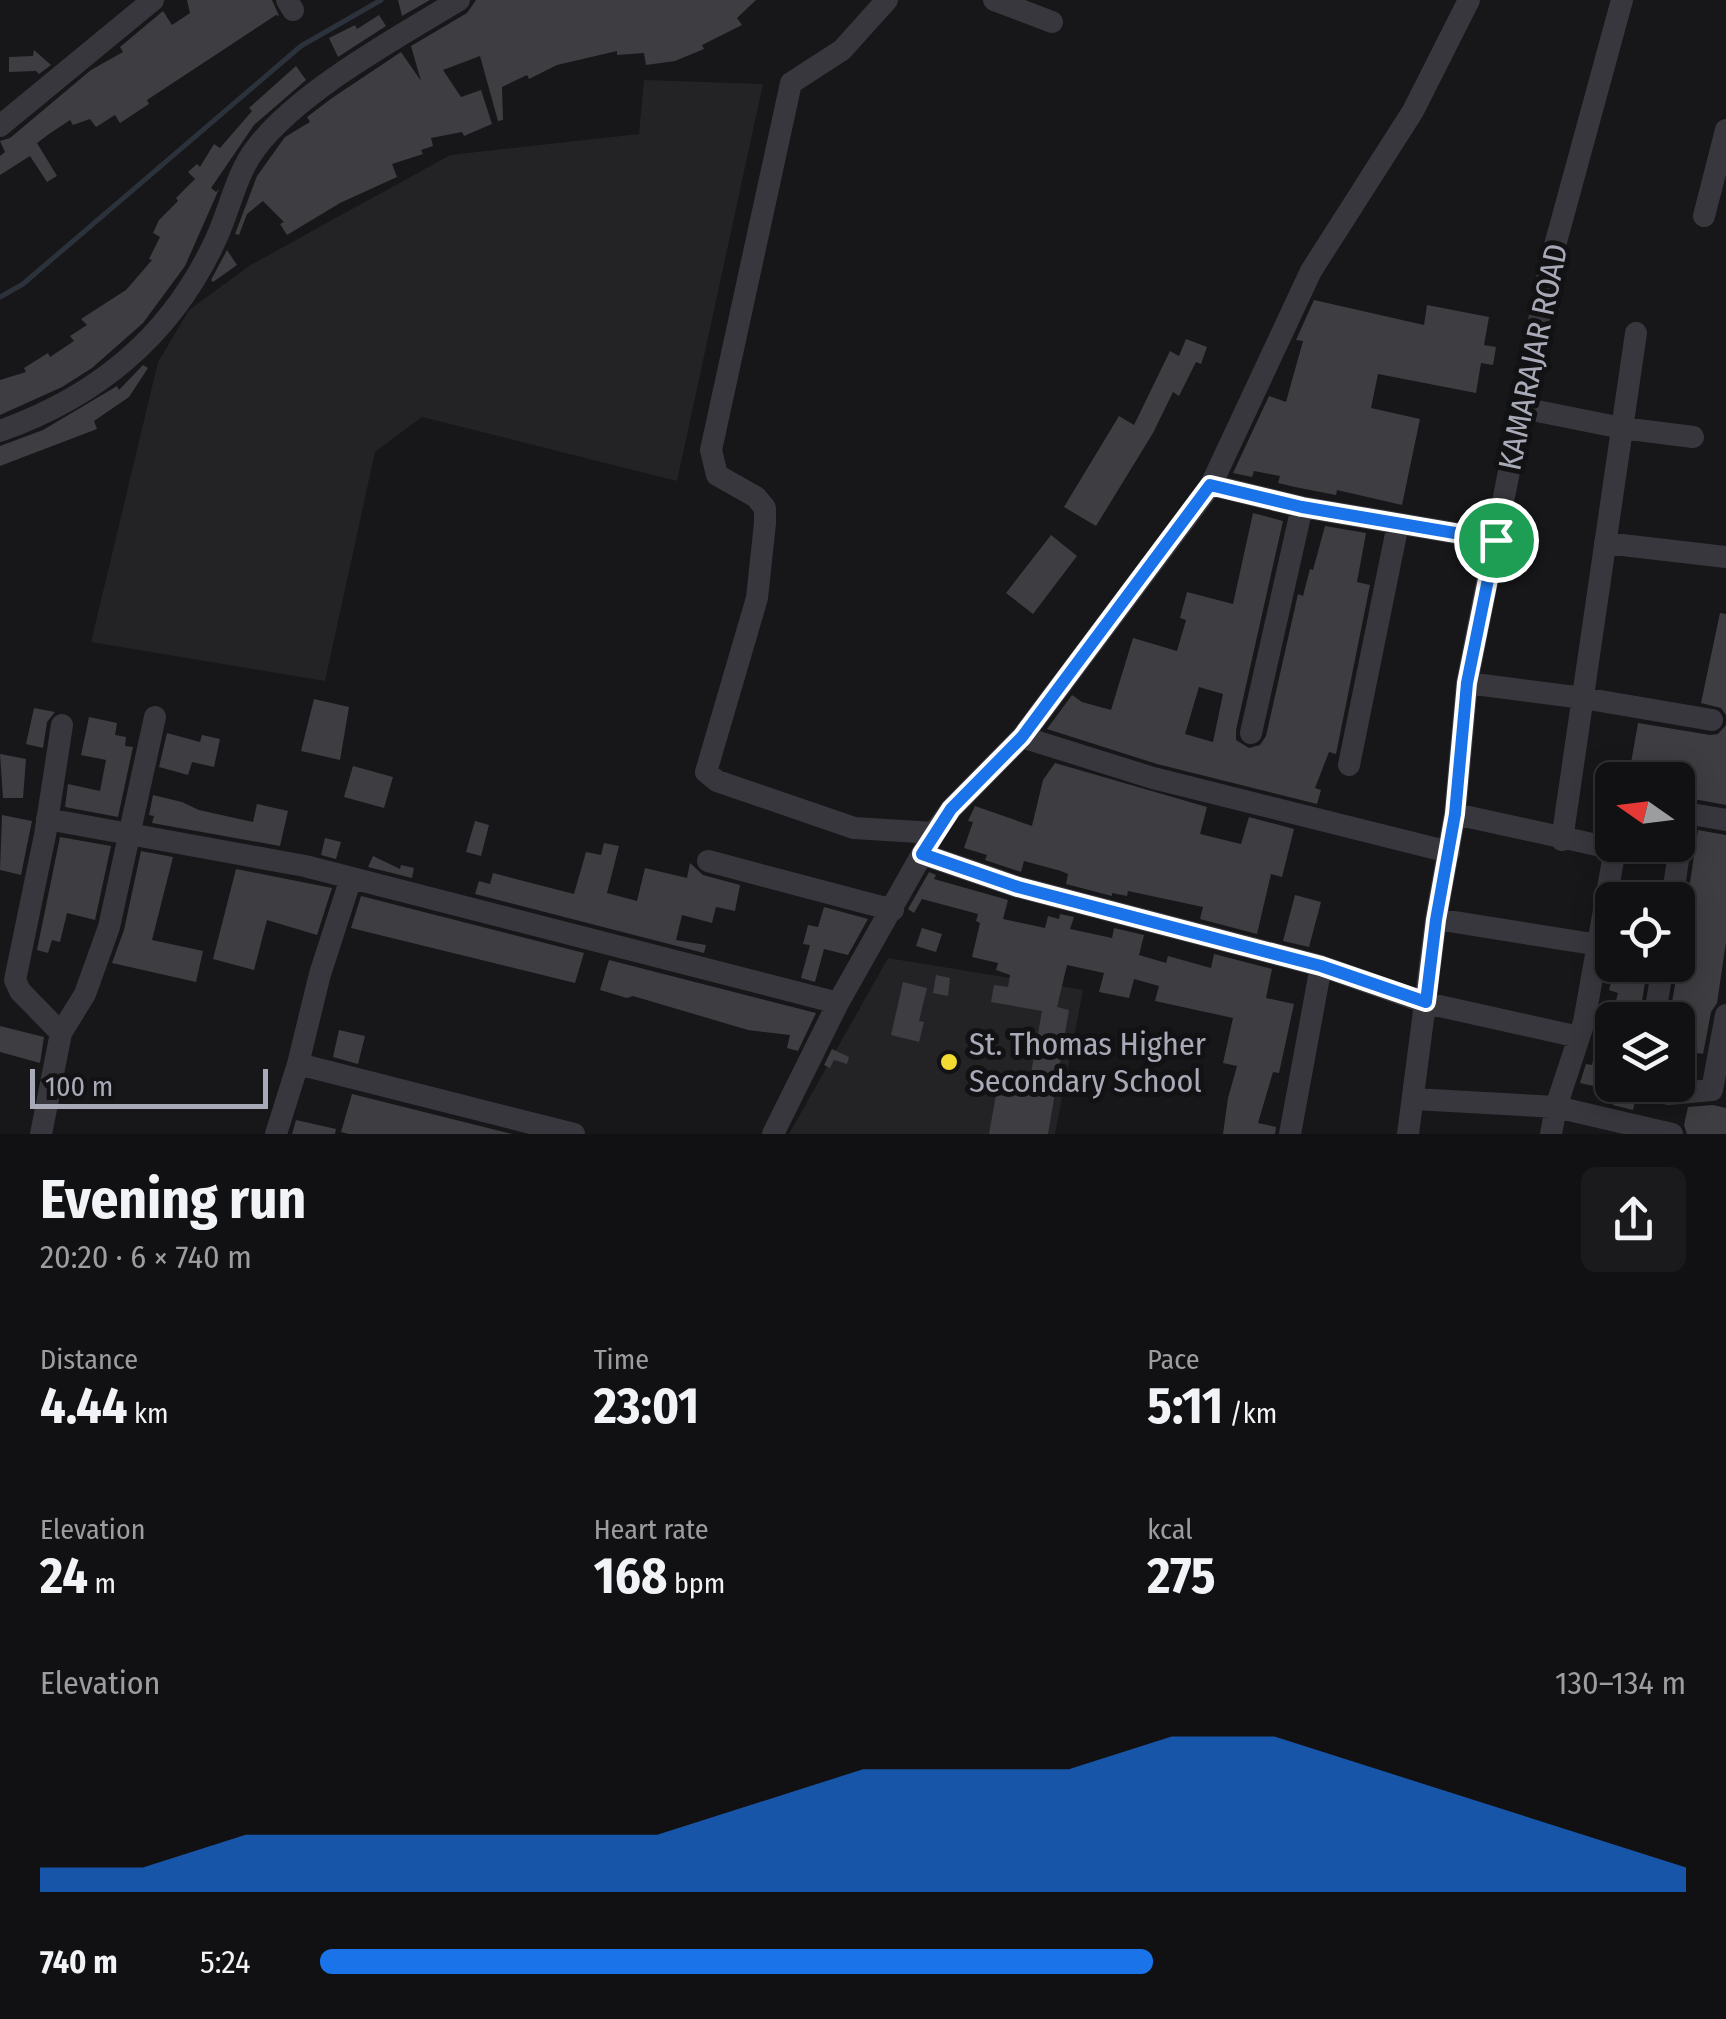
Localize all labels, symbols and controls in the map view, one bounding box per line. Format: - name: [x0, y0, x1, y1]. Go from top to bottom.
- street label: KAMARAJAR ROAD: [1490, 240, 1576, 474]
- pin: [1454, 498, 1539, 583]
- icon: arrive: [1469, 513, 1524, 568]
- north arrow: [1595, 762, 1695, 862]
- map controls: [1595, 762, 1695, 1102]
- button: locate: [1595, 882, 1695, 982]
- button: layers: [1595, 1002, 1695, 1102]
- place label: St. Thomas Higher Secondary School: [969, 1025, 1206, 1100]
- marker: St. Thomas Higher Secondary School: [938, 1051, 960, 1073]
- scale bar: [30, 1064, 268, 1108]
- text: 100 m: [45, 1070, 113, 1103]
- text: Evening run: [40, 1167, 306, 1233]
- button: share: [1581, 1167, 1686, 1272]
- text: 20:20 · 6 × 740 m: [40, 1238, 252, 1276]
- text: Distance: [40, 1343, 138, 1376]
- text: Time: [594, 1343, 649, 1376]
- text: Pace: [1147, 1343, 1200, 1376]
- text: 4.44: [40, 1376, 127, 1436]
- text: 23:01: [594, 1376, 699, 1436]
- text: 5:11: [1147, 1376, 1223, 1436]
- text: km: [127, 1397, 169, 1430]
- text: /km: [1223, 1397, 1277, 1430]
- text: Elevation: [40, 1513, 145, 1546]
- text: Heart rate: [594, 1513, 709, 1546]
- text: kcal: [1147, 1513, 1193, 1546]
- text: 24: [40, 1546, 88, 1606]
- text: 168: [594, 1546, 667, 1606]
- text: 275: [1147, 1546, 1216, 1606]
- text: m: [88, 1567, 116, 1600]
- text: bpm: [667, 1567, 725, 1600]
- text: Elevation: [40, 1664, 160, 1702]
- text: 130–134 m: [1555, 1664, 1686, 1702]
- text: 740 m: [40, 1943, 118, 1981]
- text: 5:24: [200, 1943, 250, 1981]

